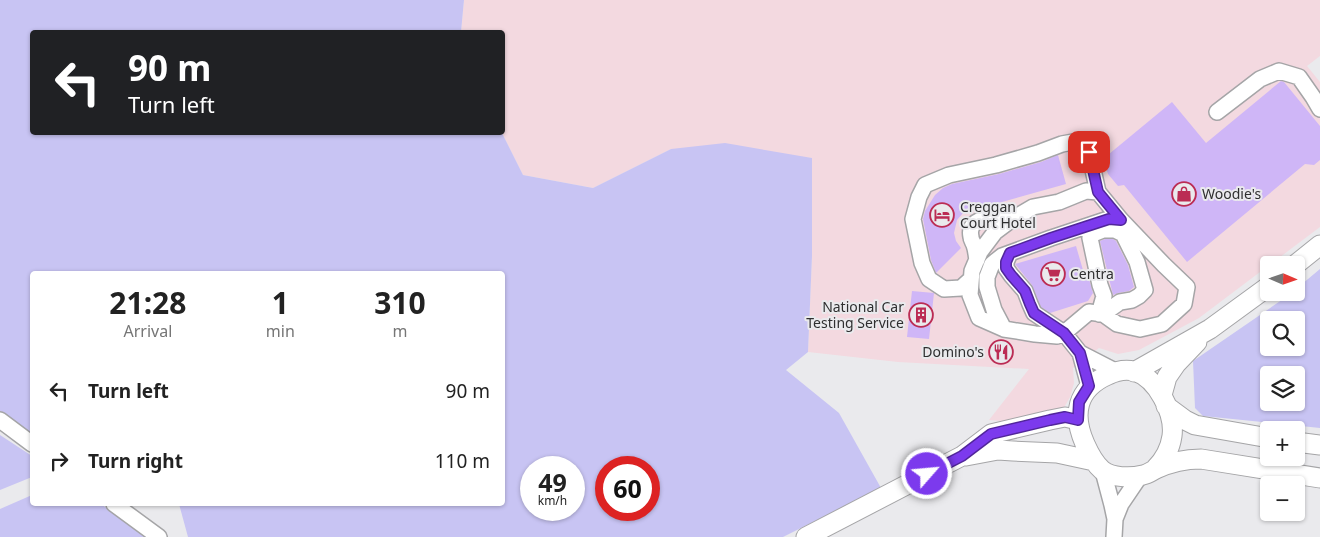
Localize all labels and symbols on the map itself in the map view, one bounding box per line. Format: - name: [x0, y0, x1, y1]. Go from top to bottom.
- pin: [1068, 131, 1110, 173]
- shop icon: Woodie's: [1171, 181, 1197, 207]
- place label: Woodie's: [1202, 184, 1261, 203]
- place label: Creggan Court Hotel: [960, 197, 1036, 232]
- hotel icon: Creggan Court Hotel: [929, 202, 955, 228]
- north arrow: [1260, 256, 1305, 301]
- supermarket icon: Centra: [1040, 261, 1066, 287]
- place label: Centra: [1070, 264, 1114, 283]
- place label: National Car Testing Service: [806, 297, 904, 332]
- building icon: National Car Testing Service: [908, 302, 934, 328]
- restaurant icon: Domino's: [988, 339, 1014, 365]
- place label: Domino's: [922, 342, 984, 361]
- position arrow: [900, 447, 952, 499]
- speed limit sign: 60: [595, 456, 660, 521]

